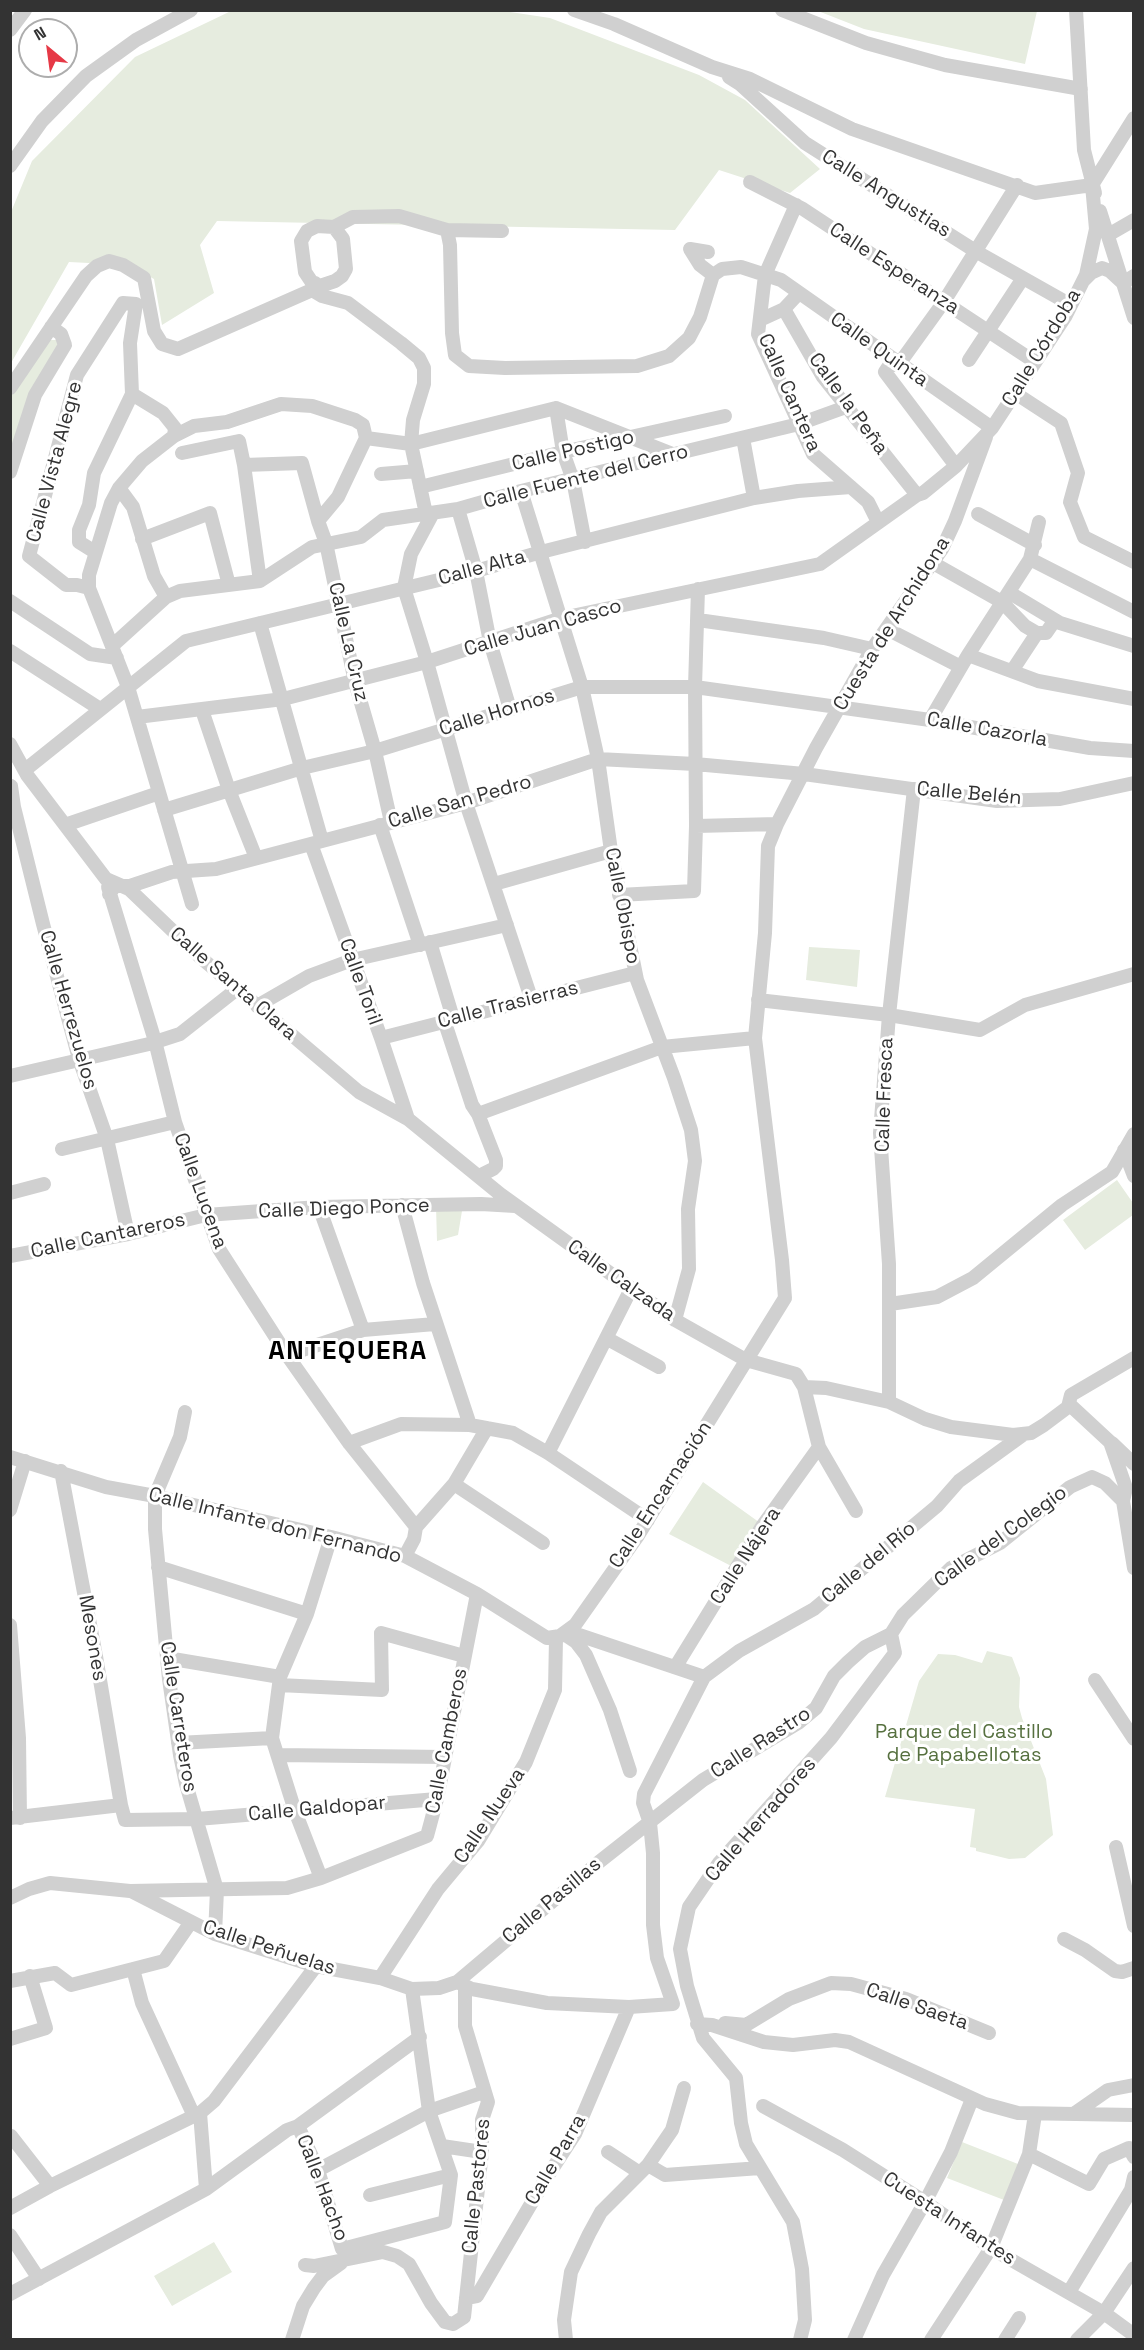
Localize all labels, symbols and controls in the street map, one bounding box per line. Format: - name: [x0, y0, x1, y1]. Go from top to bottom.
- north arrow: [18, 18, 78, 78]
- text: N: [30, 22, 50, 45]
- street label: Calle Angustias: [817, 145, 955, 243]
- street label: Calle Esperanza: [824, 218, 964, 320]
- street label: Calle Córdoba: [997, 285, 1087, 411]
- street label: Calle Quinta: [825, 307, 933, 393]
- street label: Calle Cantera: [752, 330, 826, 456]
- street label: Calle la Peña: [803, 348, 893, 460]
- street label: Calle Vista Alegre: [22, 379, 88, 545]
- street label: Calle Postigo: [510, 425, 636, 477]
- street label: Calle Fuente del Cerro: [481, 440, 691, 514]
- street label: Cuesta de Archidona: [829, 533, 955, 715]
- street label: Calle Alta: [436, 545, 528, 591]
- street label: Calle La Cruz: [323, 580, 373, 704]
- street label: Calle Juan Casco: [461, 594, 625, 662]
- street label: Calle Hornos: [436, 684, 558, 742]
- street label: Calle Cazorla: [925, 708, 1049, 752]
- street label: Calle San Pedro: [385, 770, 535, 834]
- street label: Calle Belén: [916, 777, 1022, 811]
- street label: Calle Obispo: [599, 846, 645, 966]
- street label: Calle Santa Clara: [165, 922, 301, 1046]
- street label: Calle Herrezuelos: [34, 928, 102, 1092]
- street label: Calle Toril: [333, 935, 387, 1029]
- street label: Calle Trasierras: [435, 976, 581, 1034]
- street label: Calle Fresca: [871, 1037, 899, 1153]
- street label: Calle Lucena: [168, 1130, 232, 1252]
- street label: Calle Diego Ponce: [258, 1194, 430, 1224]
- street label: Calle Cantareros: [29, 1208, 187, 1264]
- street label: Calle Calzada: [562, 1235, 680, 1327]
- district label: ANTEQUERA: [268, 1336, 428, 1368]
- street label: Calle Encarnación: [604, 1417, 718, 1573]
- street label: Calle del Colegio: [930, 1481, 1072, 1593]
- street label: Calle Infante don Fernando: [146, 1483, 404, 1569]
- street label: Calle Nájera: [706, 1503, 786, 1609]
- street label: Calle del Río: [817, 1517, 921, 1609]
- street label: Mesones: [73, 1593, 111, 1683]
- street label: Calle Carreteros: [154, 1640, 202, 1794]
- street label: Calle Camberos: [421, 1666, 473, 1816]
- street label: Calle Rastro: [707, 1702, 815, 1784]
- park label: Parque del Castillo de Papabellotas: [875, 1721, 1053, 1768]
- street label: Calle Herradores: [700, 1753, 822, 1887]
- street label: Calle Nueva: [449, 1764, 531, 1868]
- street label: Calle Galdopar: [247, 1791, 387, 1827]
- street label: Calle Pasillas: [498, 1853, 606, 1949]
- street label: Calle Peñuelas: [200, 1915, 338, 1981]
- street label: Calle Saeta: [863, 1978, 971, 2036]
- street label: Calle Parra: [520, 2110, 592, 2210]
- street label: Calle Pastores: [458, 2117, 496, 2255]
- street label: Calle Hacho: [291, 2131, 353, 2245]
- street label: Cuesta Infantes: [878, 2167, 1020, 2271]

